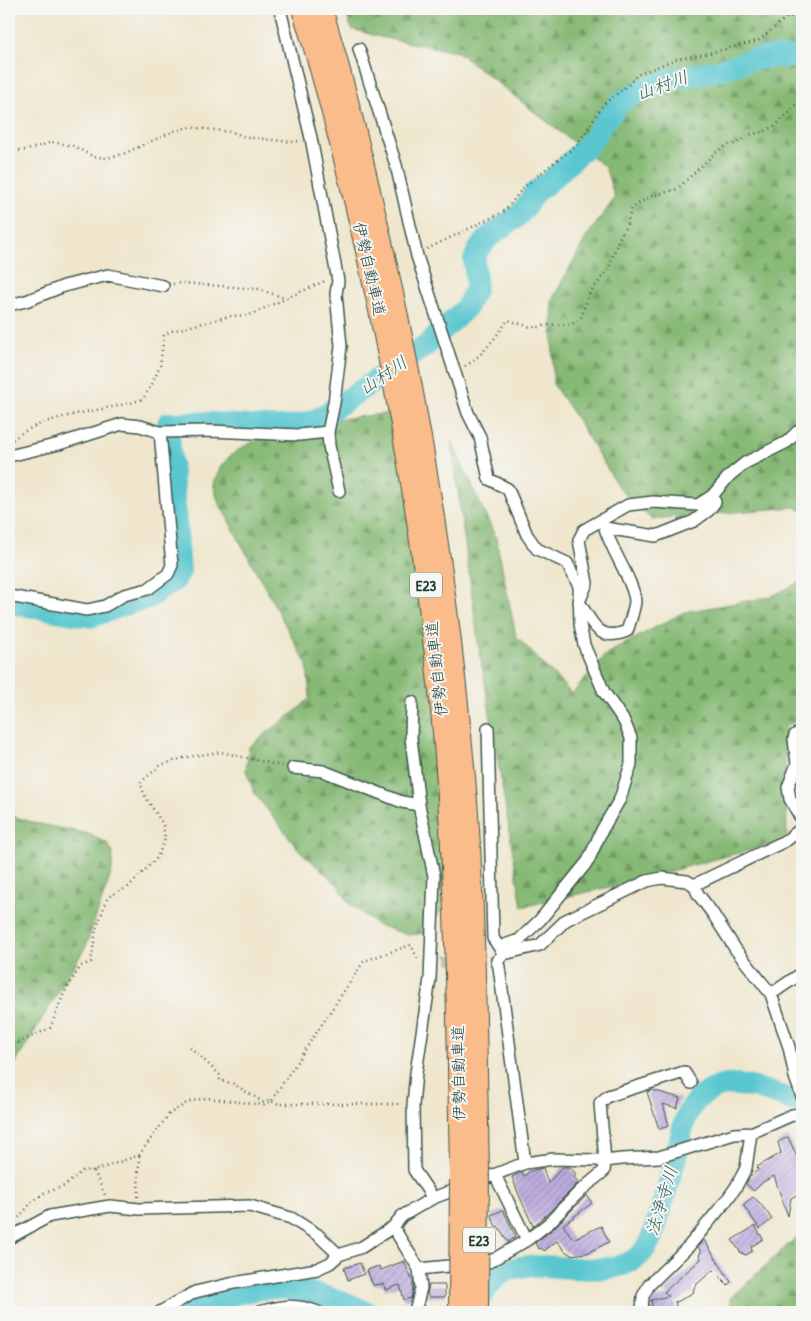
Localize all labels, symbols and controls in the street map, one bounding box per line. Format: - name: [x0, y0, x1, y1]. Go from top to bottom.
- water label: 山村川: [632, 64, 692, 106]
- street label: 伊勢自動車道: [348, 220, 392, 318]
- water label: 山村川: [354, 350, 412, 400]
- road number: E23: [410, 572, 442, 598]
- street label: 伊勢自動車道: [420, 620, 452, 718]
- street label: 伊勢自動車道: [446, 1025, 470, 1121]
- water label: 法浄寺川: [639, 1163, 683, 1239]
- road number: E23: [463, 1228, 495, 1252]

